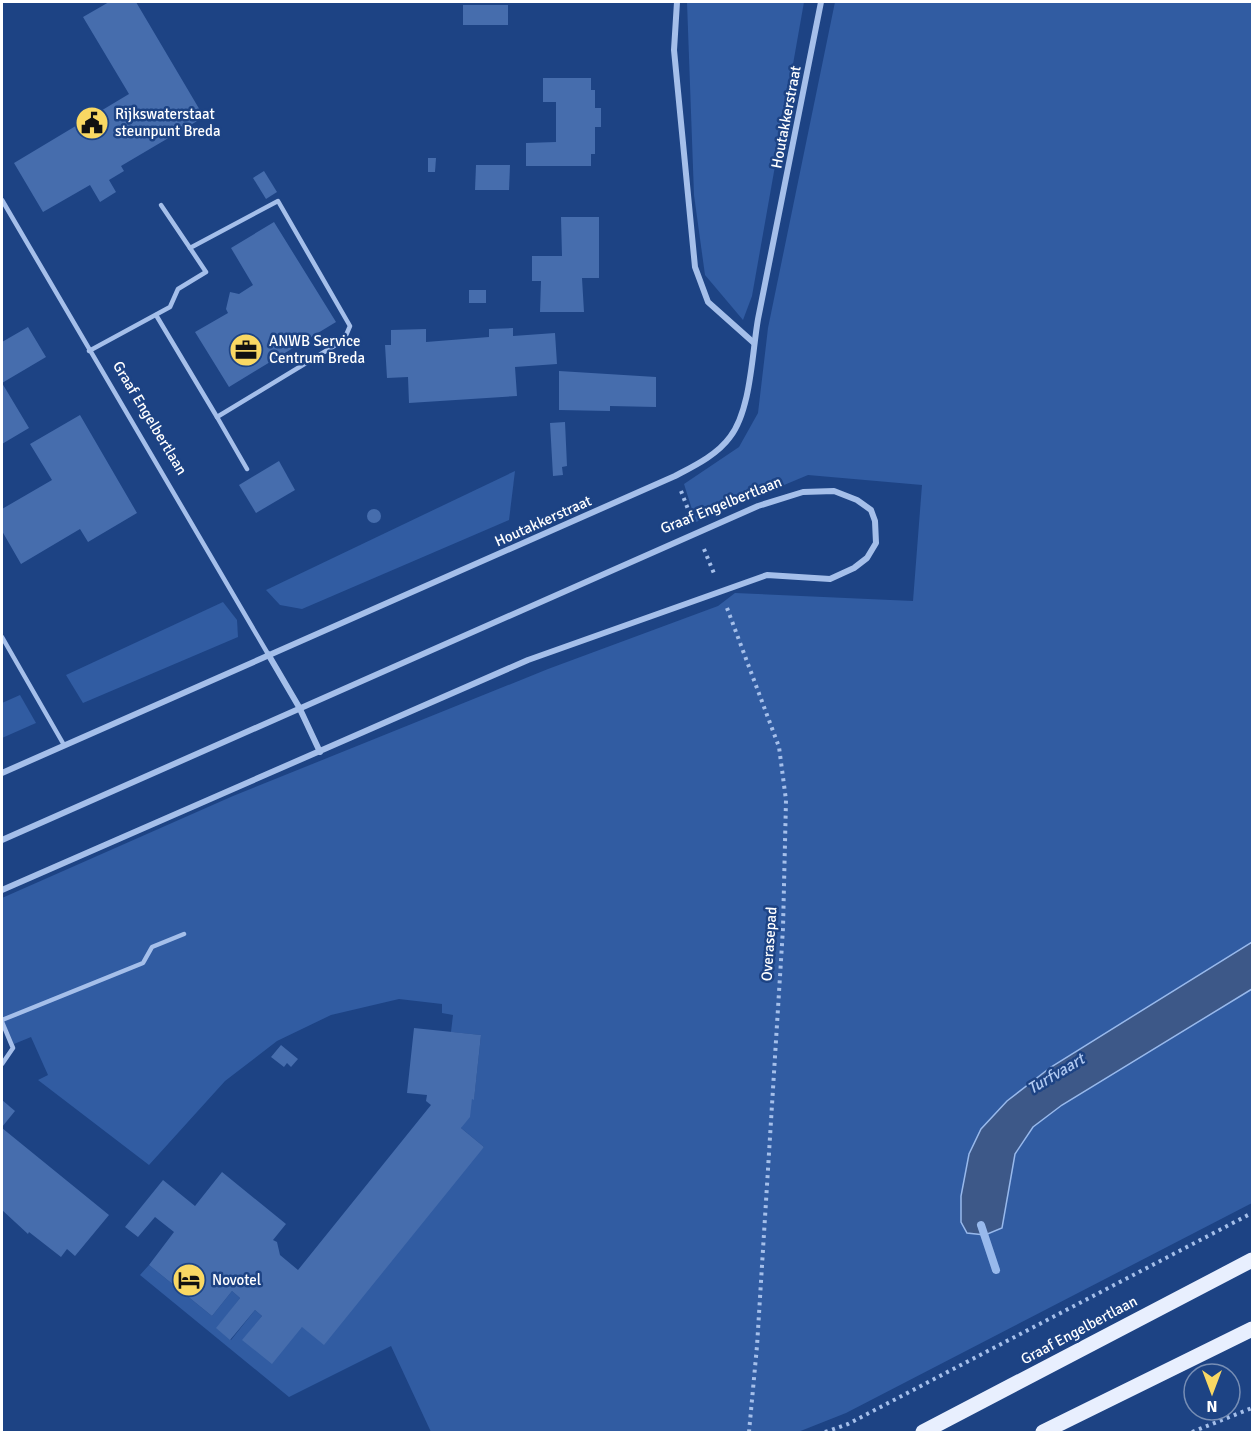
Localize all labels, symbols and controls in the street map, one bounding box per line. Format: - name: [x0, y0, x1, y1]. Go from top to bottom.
- street label: Houtakkerstraat: [767, 64, 805, 170]
- public building icon: Rijkswaterstaat steunpunt Breda: [74, 105, 110, 141]
- place label: Rijkswaterstaat steunpunt Breda: [115, 105, 221, 140]
- office icon: ANWB Service Centrum Breda: [228, 332, 264, 368]
- place label: ANWB Service Centrum Breda: [269, 332, 365, 367]
- street label: Graaf Engelbertlaan: [109, 358, 191, 478]
- street label: Graaf Engelbertlaan: [658, 472, 784, 538]
- street label: Houtakkerstraat: [492, 492, 594, 550]
- street label: Overasepad: [757, 906, 781, 982]
- water label: Turfvaart: [1024, 1048, 1090, 1099]
- hotel icon: Novotel: [171, 1262, 207, 1298]
- place label: Novotel: [212, 1271, 261, 1289]
- street label: Graaf Engelbertlaan: [1018, 1292, 1140, 1368]
- north arrow: [1182, 1362, 1242, 1422]
- text: N: [1206, 1396, 1218, 1416]

